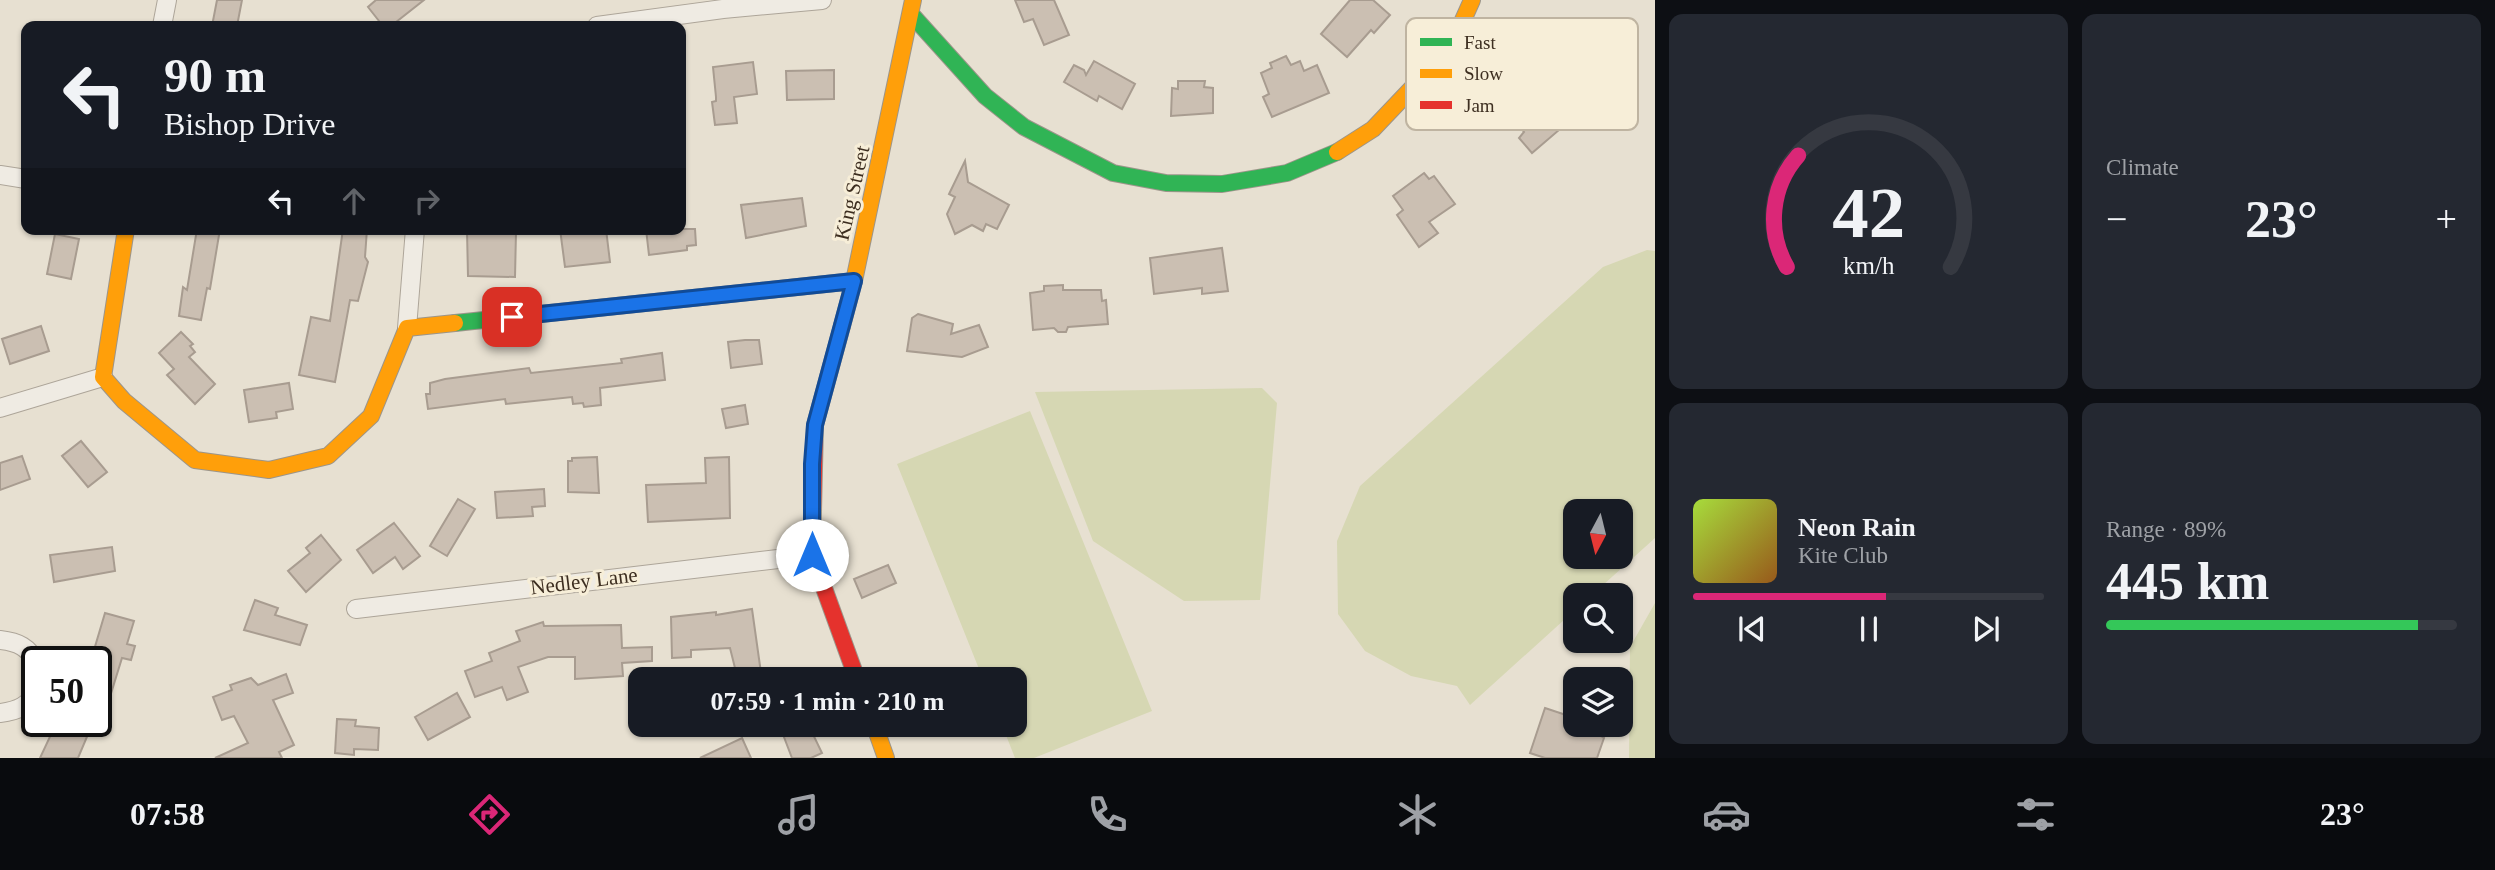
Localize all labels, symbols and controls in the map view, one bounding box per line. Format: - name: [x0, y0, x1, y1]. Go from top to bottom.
- legend: [1406, 18, 1638, 130]
- text: Fast: [1464, 32, 1496, 53]
- text: 90 m: [164, 48, 266, 103]
- icon: left: [49, 49, 140, 140]
- text: Slow: [1464, 63, 1503, 84]
- text: Jam: [1464, 95, 1495, 116]
- text: Bishop Drive: [164, 106, 336, 142]
- street label: King Street: [829, 143, 875, 243]
- text: Climate: [2106, 155, 2179, 180]
- text: 42: [1832, 173, 1905, 254]
- icon: left: [262, 182, 300, 220]
- icon: ahead: [335, 182, 373, 220]
- icon: right: [408, 182, 446, 220]
- text: 23°: [2245, 191, 2318, 248]
- text: −: [2106, 198, 2127, 240]
- text: +: [2436, 198, 2457, 240]
- text: km/h: [1843, 252, 1895, 279]
- pin: [482, 287, 542, 347]
- icon: arrive: [493, 298, 531, 336]
- north arrow: [1563, 499, 1633, 569]
- map controls: [1563, 499, 1633, 737]
- text: Neon Rain: [1798, 513, 1916, 542]
- text: Range · 89%: [2106, 517, 2226, 542]
- position arrow: [775, 518, 849, 592]
- text: Kite Club: [1798, 543, 1888, 568]
- text: 445 km: [2106, 553, 2269, 610]
- street label: Nedley Lane: [529, 563, 639, 599]
- button: search: [1563, 583, 1633, 653]
- icon: previous: [1733, 610, 1771, 648]
- icon: pause: [1850, 610, 1888, 648]
- icon: next: [1967, 610, 2005, 648]
- speed limit sign: 50: [21, 646, 112, 737]
- button: layers: [1563, 667, 1633, 737]
- text: 07:59 · 1 min · 210 m: [711, 687, 945, 716]
- icon: directions: [465, 790, 514, 839]
- icon: music: [774, 790, 823, 839]
- icon: phone: [1083, 790, 1132, 839]
- icon: climate: [1393, 790, 1442, 839]
- icon: car: [1702, 790, 1751, 839]
- icon: filters: [2011, 790, 2060, 839]
- text: 07:58: [130, 796, 205, 832]
- text: 23°: [2320, 796, 2365, 832]

